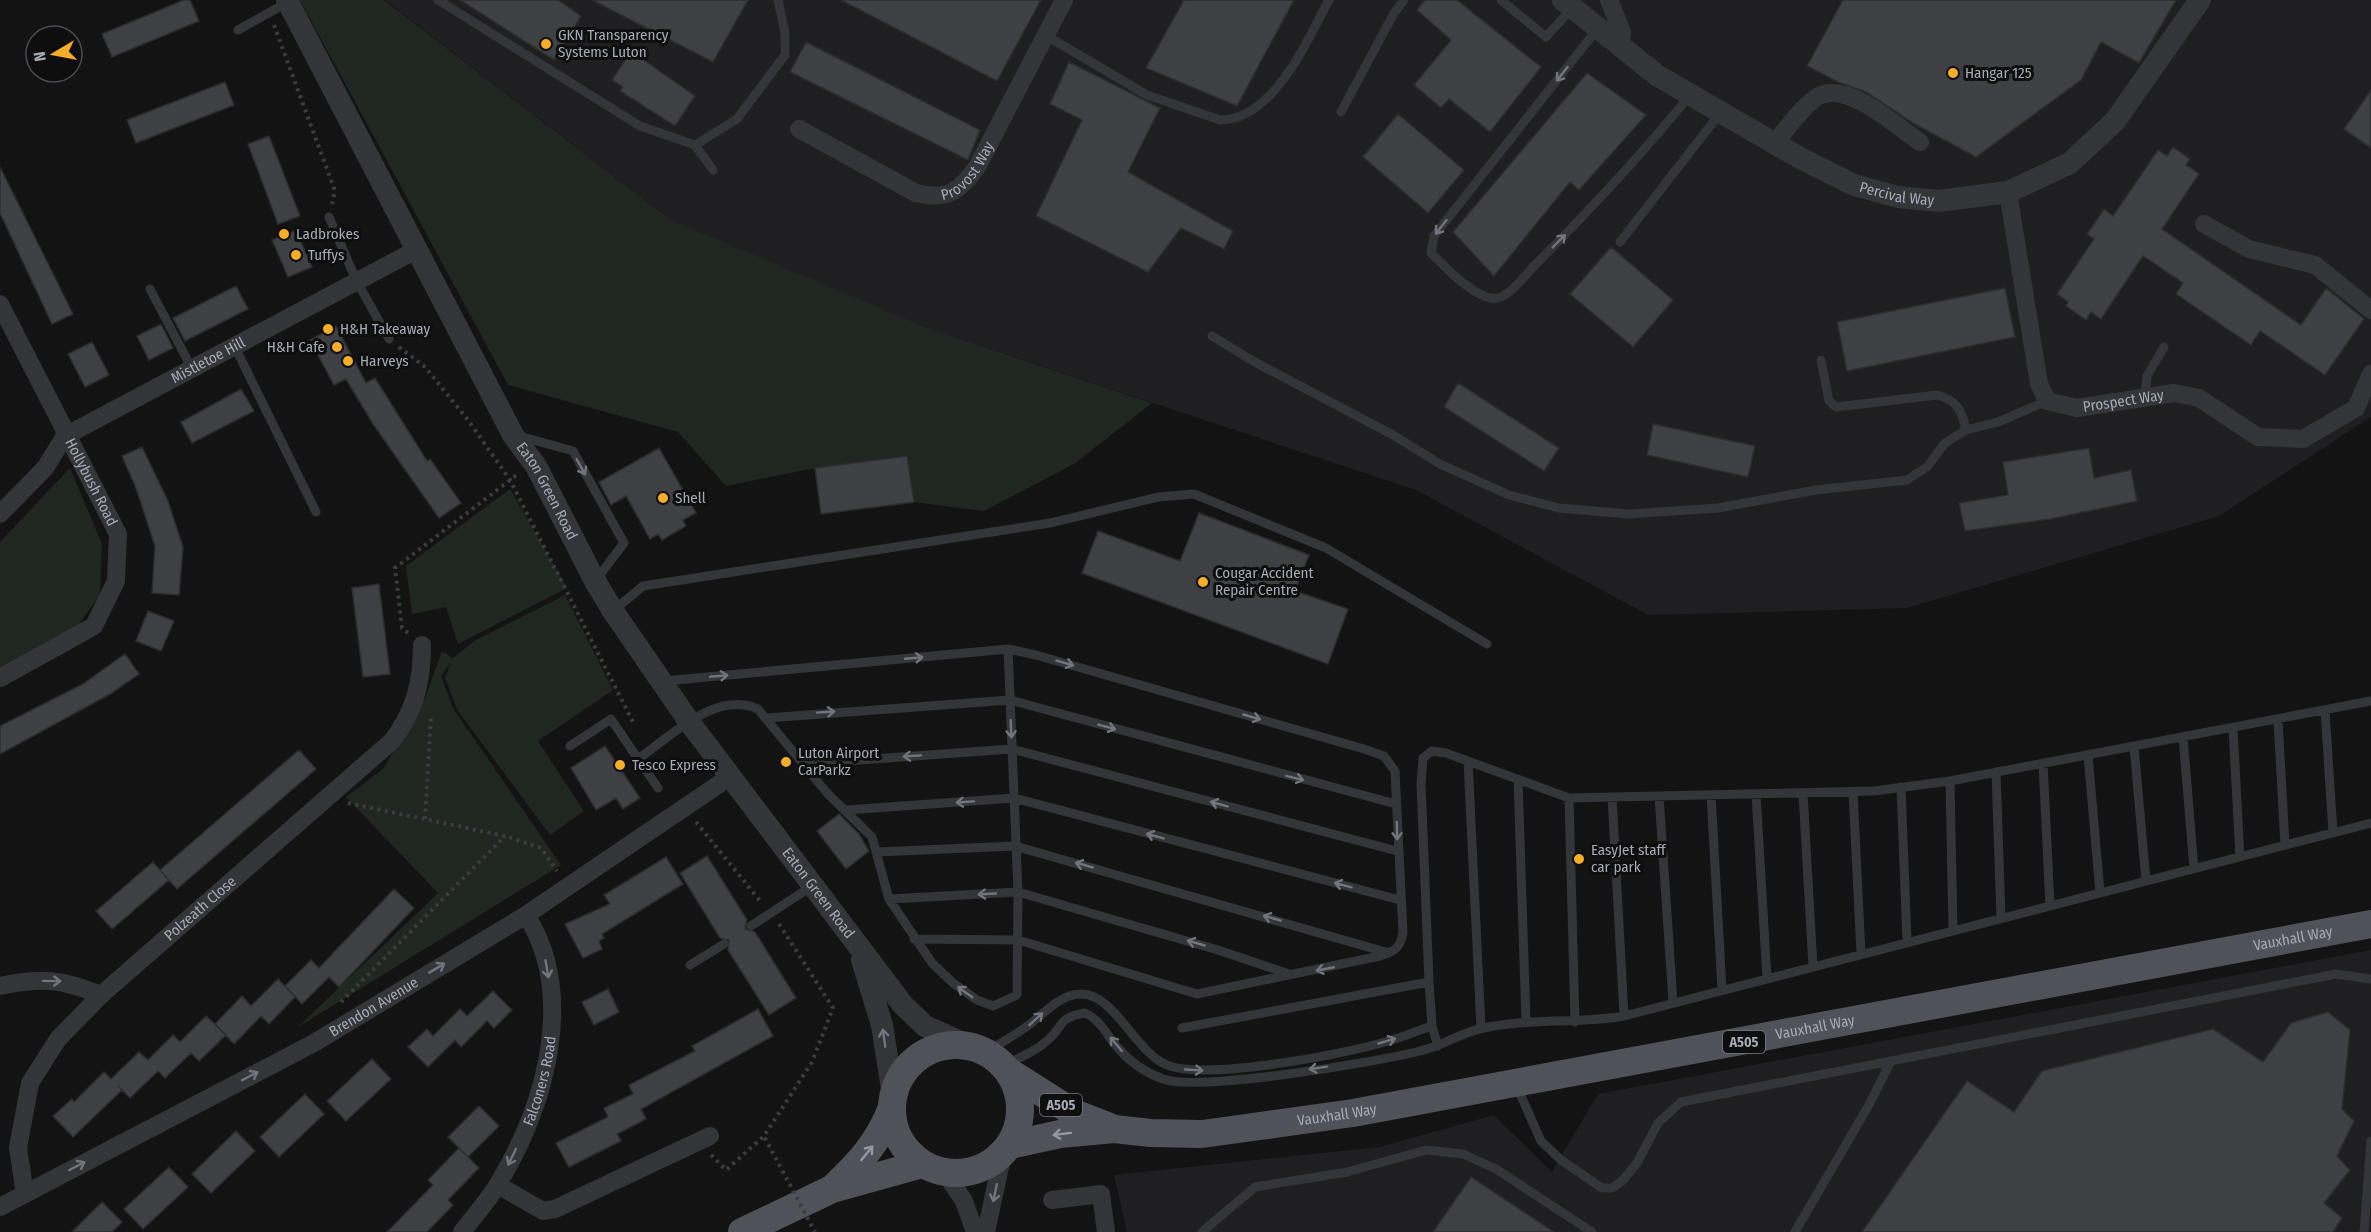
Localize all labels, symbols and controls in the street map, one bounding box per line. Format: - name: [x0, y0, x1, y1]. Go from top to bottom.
- north arrow: [24, 24, 84, 84]
- place label: GKN Transparency Systems Luton: [558, 26, 669, 61]
- marker: GKN Transparency Systems Luton: [539, 37, 553, 51]
- text: N: [30, 50, 50, 63]
- place label: Hangar 125: [1965, 64, 2032, 82]
- one-way arrow: [1555, 66, 1568, 82]
- marker: Hangar 125: [1946, 66, 1960, 80]
- street label: Provost Way: [939, 138, 998, 204]
- street label: Percival Way: [1858, 178, 1935, 210]
- one-way arrow: [1434, 219, 1447, 235]
- place label: Ladbrokes: [296, 225, 359, 243]
- marker: Ladbrokes: [277, 227, 291, 241]
- one-way arrow: [1552, 233, 1567, 248]
- place label: Tuffys: [308, 246, 344, 264]
- marker: Tuffys: [289, 248, 303, 262]
- place label: H&H Takeaway: [340, 320, 430, 338]
- marker: H&H Takeaway: [321, 322, 335, 336]
- street label: Mistletoe Hill: [168, 333, 248, 387]
- place label: H&H Cafe: [267, 338, 325, 356]
- marker: H&H Cafe: [330, 340, 344, 354]
- place label: Harveys: [360, 352, 409, 370]
- marker: Harveys: [341, 354, 355, 368]
- street label: Prospect Way: [2082, 386, 2165, 416]
- street label: Hollybush Road: [61, 435, 121, 529]
- street label: Eaton Green Road: [512, 439, 581, 543]
- one-way arrow: [576, 458, 588, 475]
- place label: Shell: [675, 489, 706, 507]
- marker: Shell: [656, 491, 670, 505]
- place label: Cougar Accident Repair Centre: [1215, 564, 1314, 599]
- marker: Cougar Accident Repair Centre: [1196, 575, 1210, 589]
- one-way arrow: [903, 652, 923, 663]
- one-way arrow: [1055, 658, 1074, 669]
- one-way arrow: [709, 670, 729, 681]
- one-way arrow: [815, 707, 835, 718]
- one-way arrow: [1242, 712, 1261, 723]
- one-way arrow: [1006, 718, 1017, 738]
- one-way arrow: [1097, 721, 1116, 733]
- place label: Luton Airport CarParkz: [798, 744, 879, 779]
- one-way arrow: [902, 751, 922, 762]
- marker: Luton Airport CarParkz: [779, 755, 793, 769]
- place label: Tesco Express: [632, 756, 716, 774]
- marker: Tesco Express: [613, 758, 627, 772]
- one-way arrow: [1285, 773, 1304, 784]
- one-way arrow: [955, 797, 975, 808]
- one-way arrow: [1210, 797, 1229, 809]
- one-way arrow: [1391, 820, 1403, 840]
- one-way arrow: [1146, 830, 1165, 842]
- place label: EasyJet staff car park: [1591, 841, 1667, 876]
- street label: Eaton Green Road: [778, 844, 858, 942]
- marker: EasyJet staff car park: [1572, 852, 1586, 866]
- one-way arrow: [1075, 859, 1094, 871]
- street label: Polzeath Close: [161, 872, 240, 945]
- one-way arrow: [1334, 879, 1353, 891]
- one-way arrow: [977, 888, 997, 899]
- one-way arrow: [1263, 912, 1282, 923]
- street label: Vauxhall Way: [2252, 922, 2334, 955]
- one-way arrow: [1186, 937, 1205, 948]
- one-way arrow: [541, 958, 552, 978]
- one-way arrow: [428, 962, 445, 974]
- one-way arrow: [1316, 964, 1336, 975]
- street label: Brendon Avenue: [326, 973, 422, 1041]
- one-way arrow: [41, 975, 61, 987]
- one-way arrow: [958, 986, 974, 998]
- one-way arrow: [1028, 1011, 1043, 1026]
- street label: Vauxhall Way: [1774, 1011, 1856, 1043]
- one-way arrow: [878, 1028, 889, 1048]
- road number: A505: [1723, 1031, 1765, 1053]
- street label: Falconers Road: [519, 1035, 560, 1129]
- one-way arrow: [1377, 1035, 1396, 1046]
- one-way arrow: [1109, 1036, 1122, 1052]
- one-way arrow: [1309, 1063, 1328, 1074]
- one-way arrow: [1184, 1064, 1204, 1075]
- one-way arrow: [240, 1070, 258, 1081]
- road number: A505: [1040, 1094, 1082, 1116]
- street label: Vauxhall Way: [1296, 1100, 1378, 1130]
- one-way arrow: [1052, 1129, 1072, 1140]
- one-way arrow: [861, 1145, 874, 1161]
- one-way arrow: [506, 1147, 517, 1165]
- one-way arrow: [68, 1160, 86, 1172]
- one-way arrow: [989, 1182, 1000, 1202]

